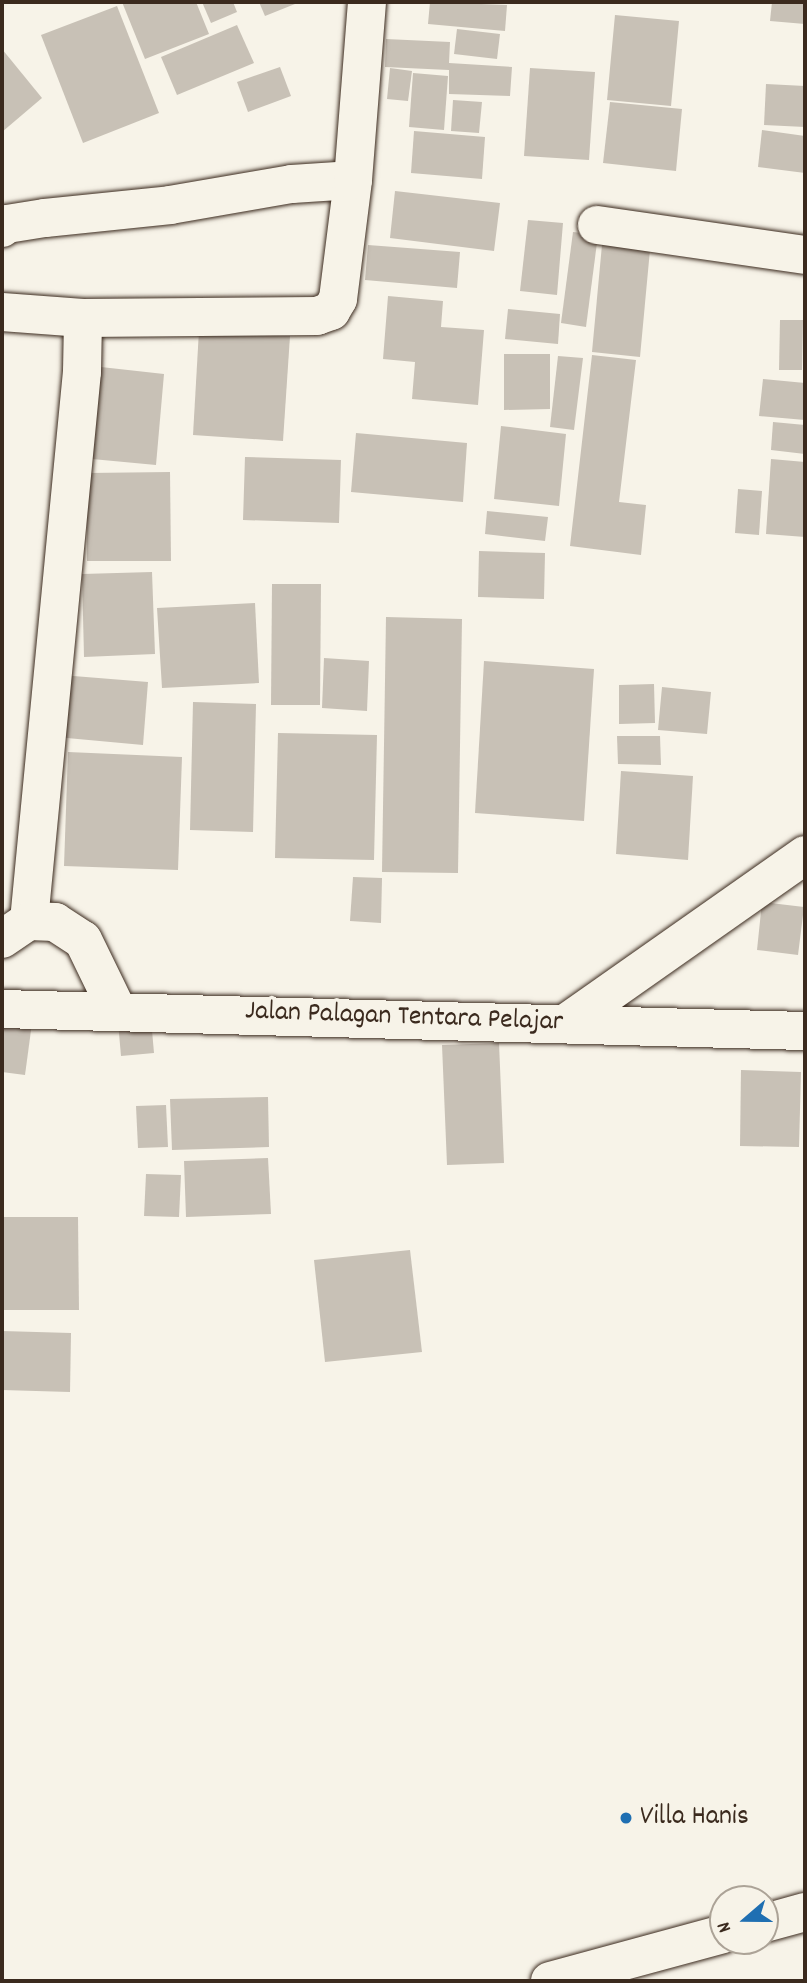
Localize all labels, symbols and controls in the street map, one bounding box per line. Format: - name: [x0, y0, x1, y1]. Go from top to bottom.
- street label: Jalan Palagan Tentara Pelajar: [244, 996, 564, 1040]
- place label: Villa Hanis: [640, 1801, 749, 1835]
- marker: Villa Hanis: [618, 1810, 634, 1826]
- north arrow: [709, 1885, 779, 1955]
- text: N: [711, 1918, 740, 1936]

